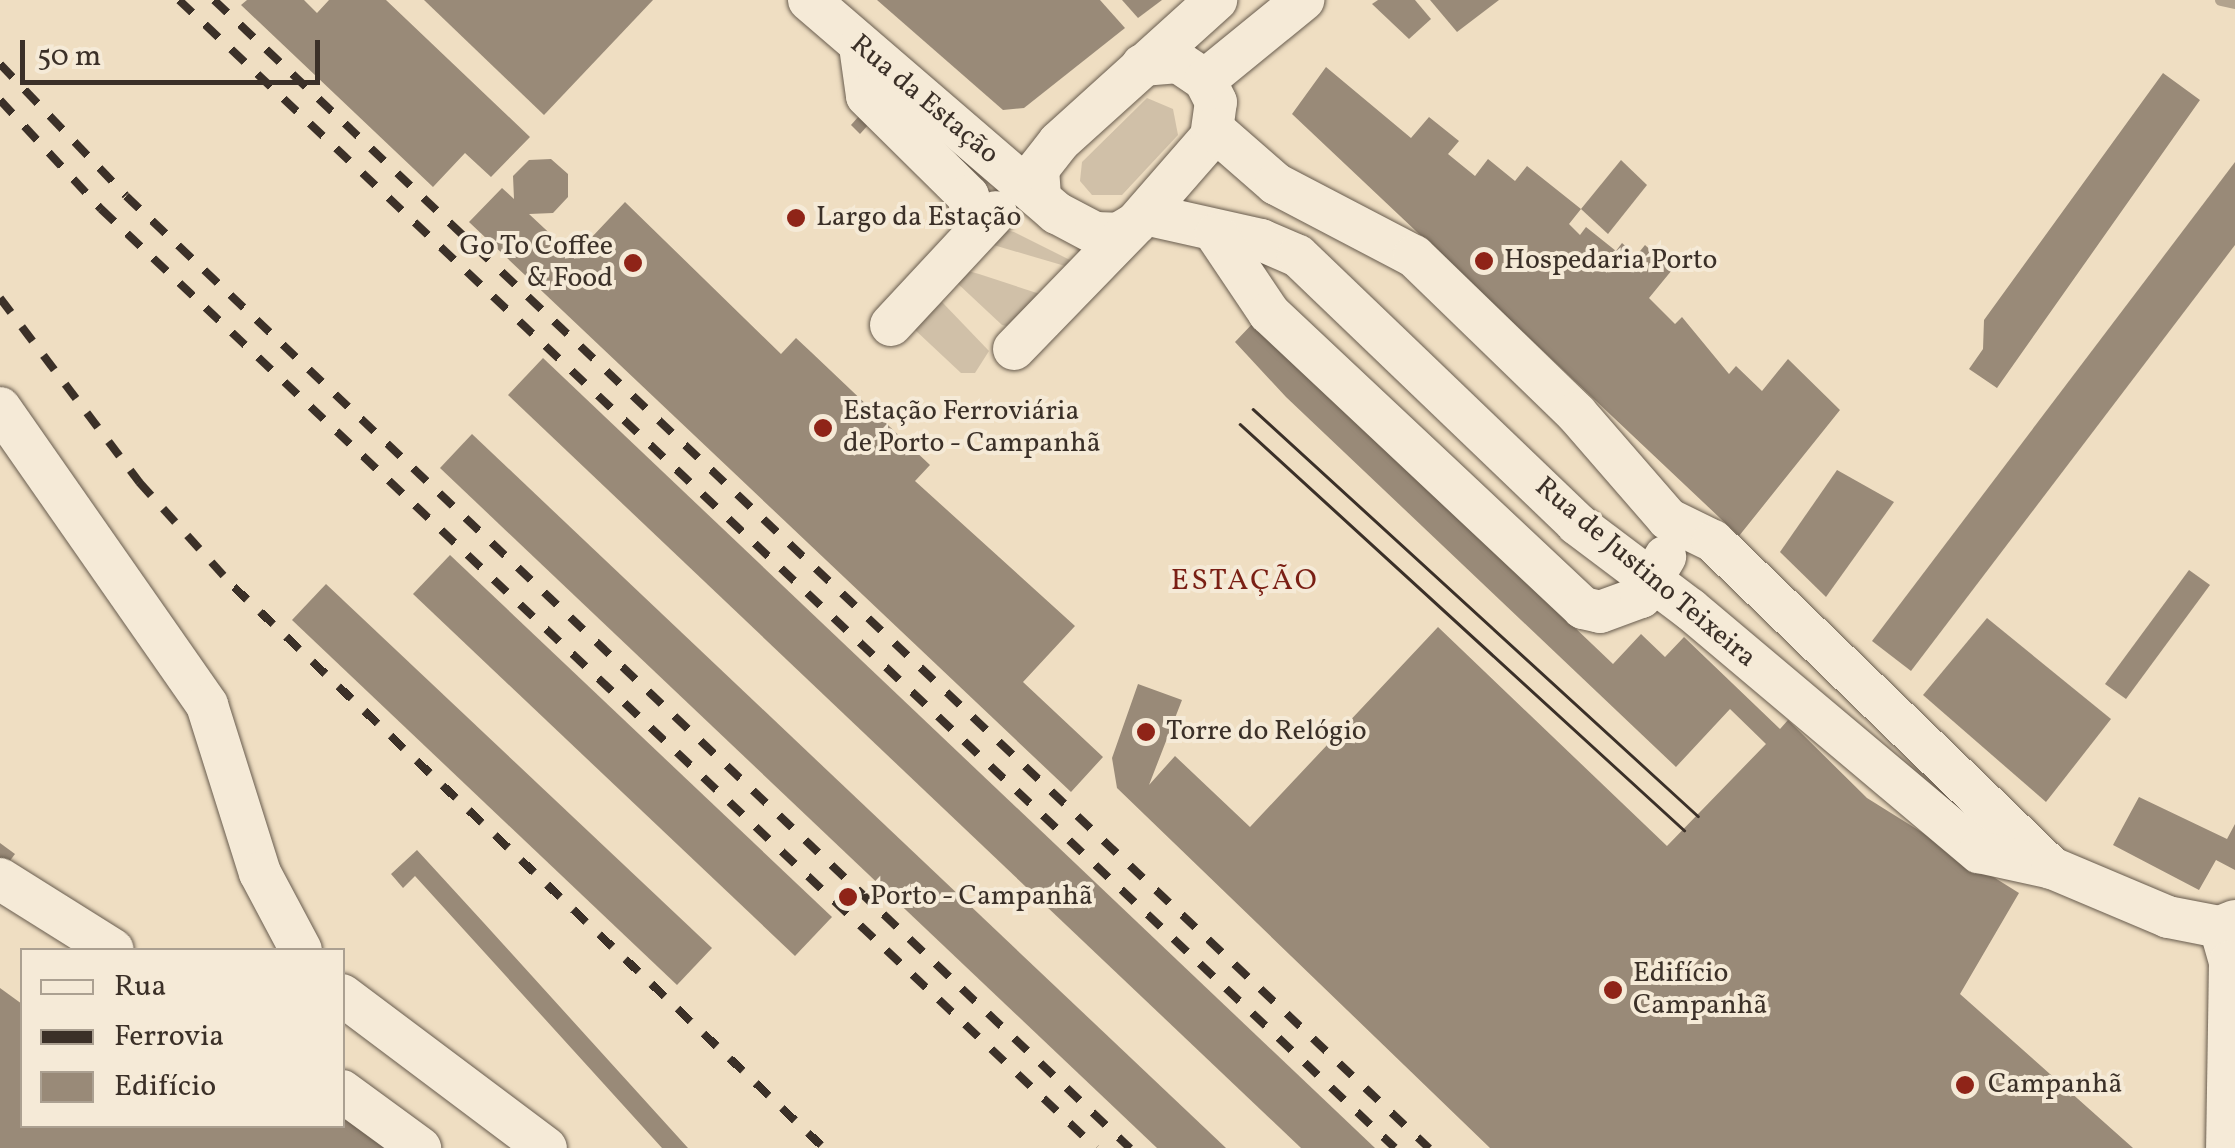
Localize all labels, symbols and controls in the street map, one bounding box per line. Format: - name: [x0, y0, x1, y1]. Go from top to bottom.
- scale bar: [25, 20, 325, 82]
- street label: Rua da Estação: [843, 28, 1005, 172]
- text: 50 m: [37, 36, 101, 78]
- place label: Largo da Estação: [816, 201, 1021, 235]
- marker: Largo da Estação: [785, 207, 807, 229]
- place label: Go To Coffee & Food: [459, 230, 613, 296]
- place label: Hospedaria Porto: [1504, 244, 1717, 278]
- marker: Hospedaria Porto: [1473, 250, 1495, 272]
- marker: Go To Coffee & Food: [622, 252, 644, 274]
- place label: Estação Ferroviária de Porto - Campanhã: [843, 395, 1102, 461]
- marker: Estação Ferroviária de Porto - Campanhã: [812, 417, 834, 439]
- street label: Rua de Justino Teixeira: [1527, 470, 1763, 676]
- district label: ESTAÇÃO: [1171, 563, 1319, 599]
- place label: Torre do Relógio: [1166, 715, 1367, 749]
- marker: Torre do Relógio: [1135, 721, 1157, 743]
- place label: Porto - Campanhã: [870, 880, 1094, 914]
- marker: Porto - Campanhã: [835, 884, 861, 910]
- legend: [20, 948, 345, 1128]
- place label: Edifício Campanhã: [1633, 957, 1767, 1023]
- text: Rua: [114, 966, 166, 1008]
- marker: Edifício Campanhã: [1602, 979, 1624, 1001]
- text: Ferrovia: [114, 1016, 224, 1058]
- text: Edifício: [114, 1066, 216, 1108]
- place label: Campanhã: [1988, 1068, 2122, 1102]
- marker: Campanhã: [1952, 1072, 1978, 1098]

